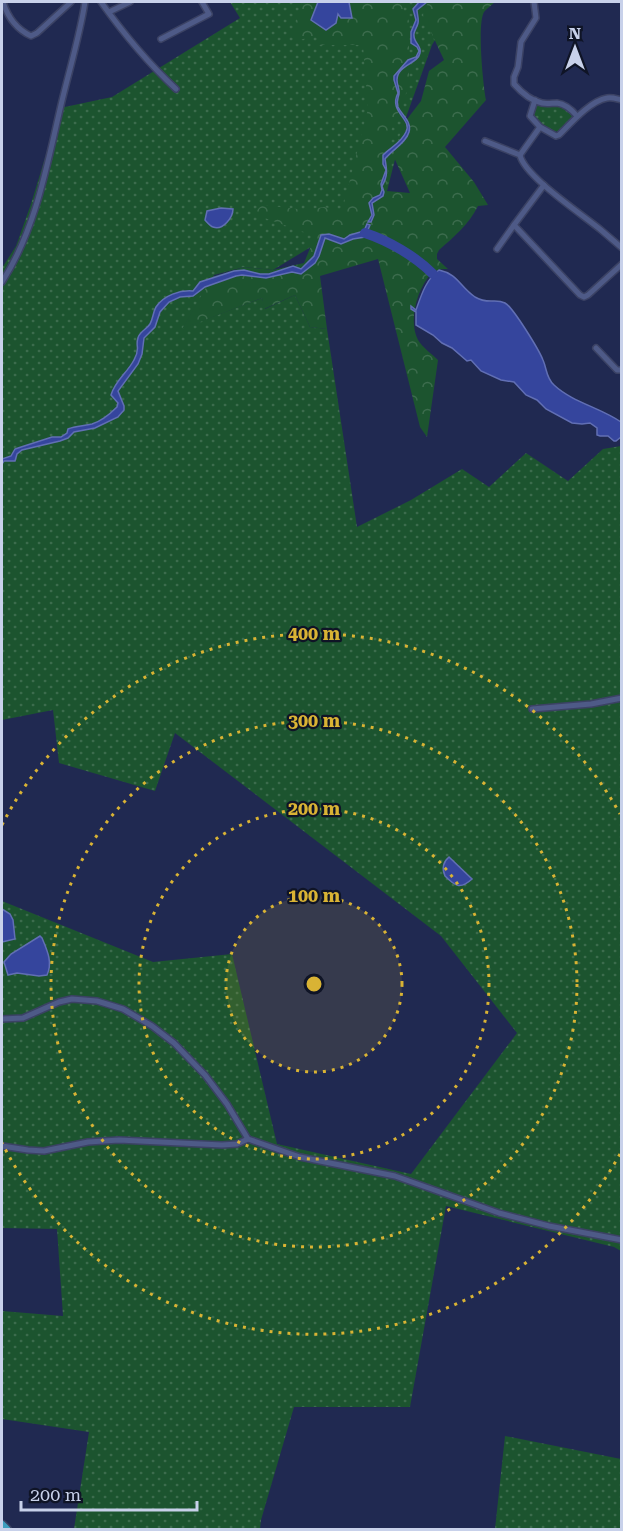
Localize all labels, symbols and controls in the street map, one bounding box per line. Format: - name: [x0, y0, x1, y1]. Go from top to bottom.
- north arrow: [545, 18, 605, 78]
- text: N: [569, 24, 581, 43]
- text: 400 m: [288, 623, 341, 644]
- text: 300 m: [288, 710, 341, 731]
- text: 200 m: [288, 798, 341, 819]
- text: 100 m: [288, 885, 341, 906]
- centre of rings: [304, 974, 324, 994]
- scale bar: [21, 1474, 196, 1512]
- text: 200 m: [30, 1484, 81, 1505]

